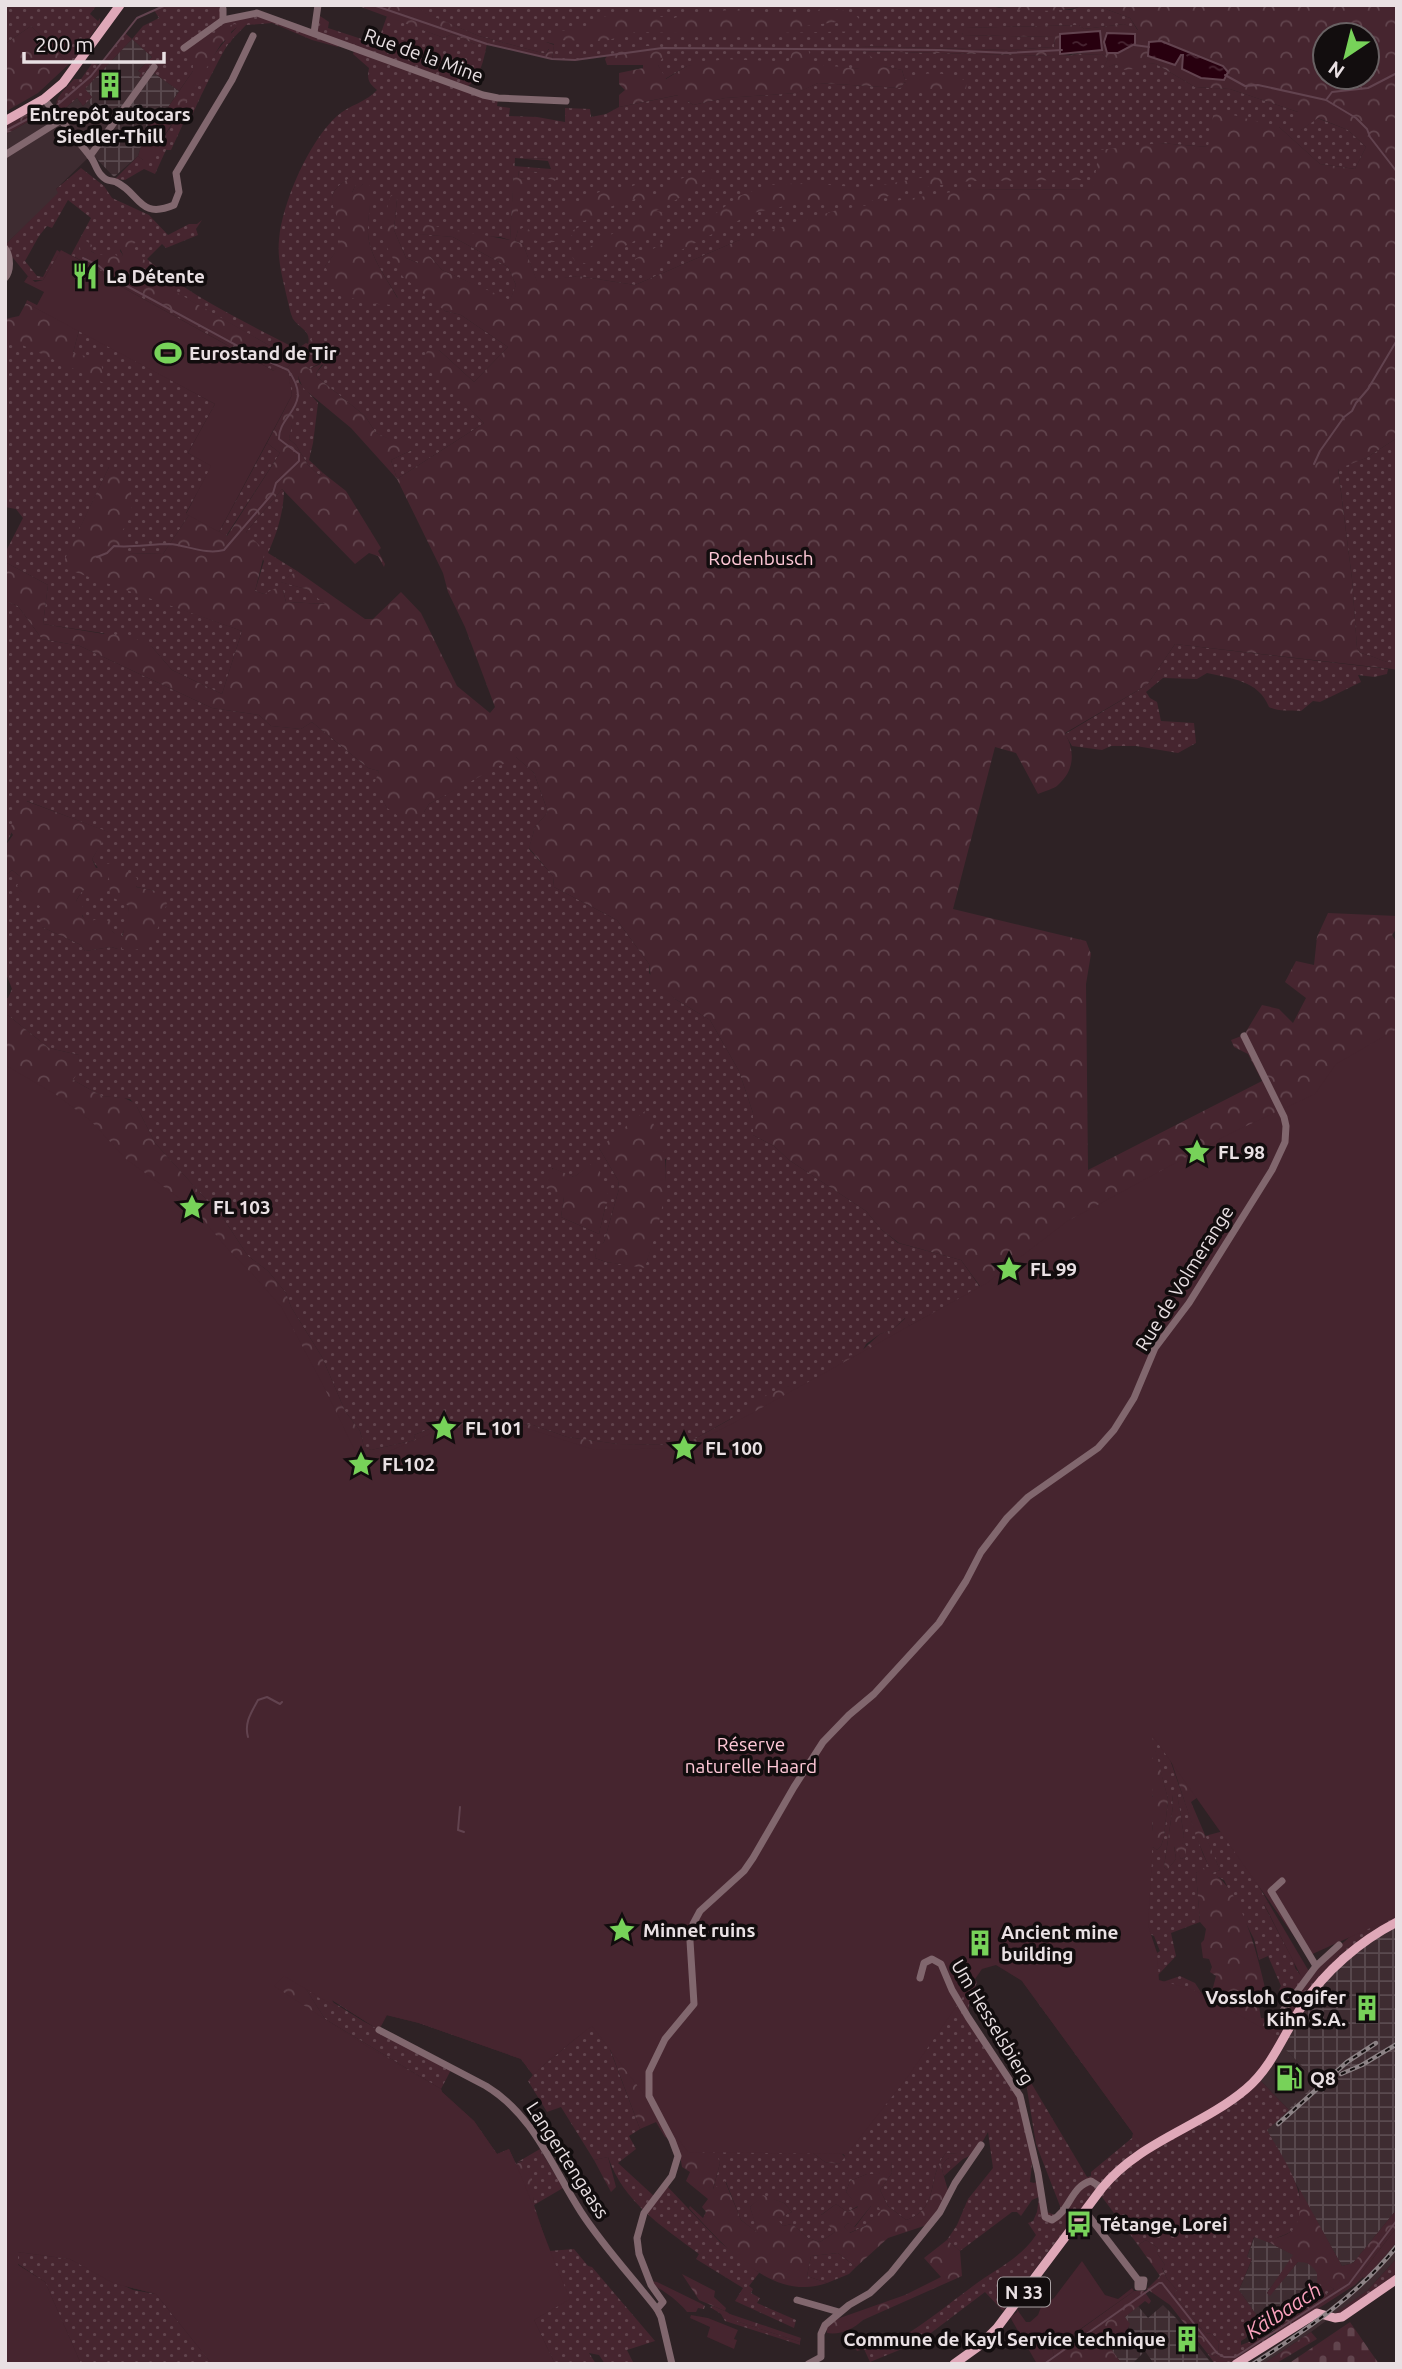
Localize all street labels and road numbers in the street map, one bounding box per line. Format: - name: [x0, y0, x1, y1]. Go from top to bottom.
- street label: Rue de la Mine: [361, 23, 487, 87]
- street label: Rue de Volmerange: [1130, 1201, 1238, 1355]
- street label: Um Hesselsbierg: [947, 1955, 1039, 2089]
- street label: Langertengaass: [522, 2098, 614, 2222]
- road number: N 33: [998, 2278, 1050, 2306]

